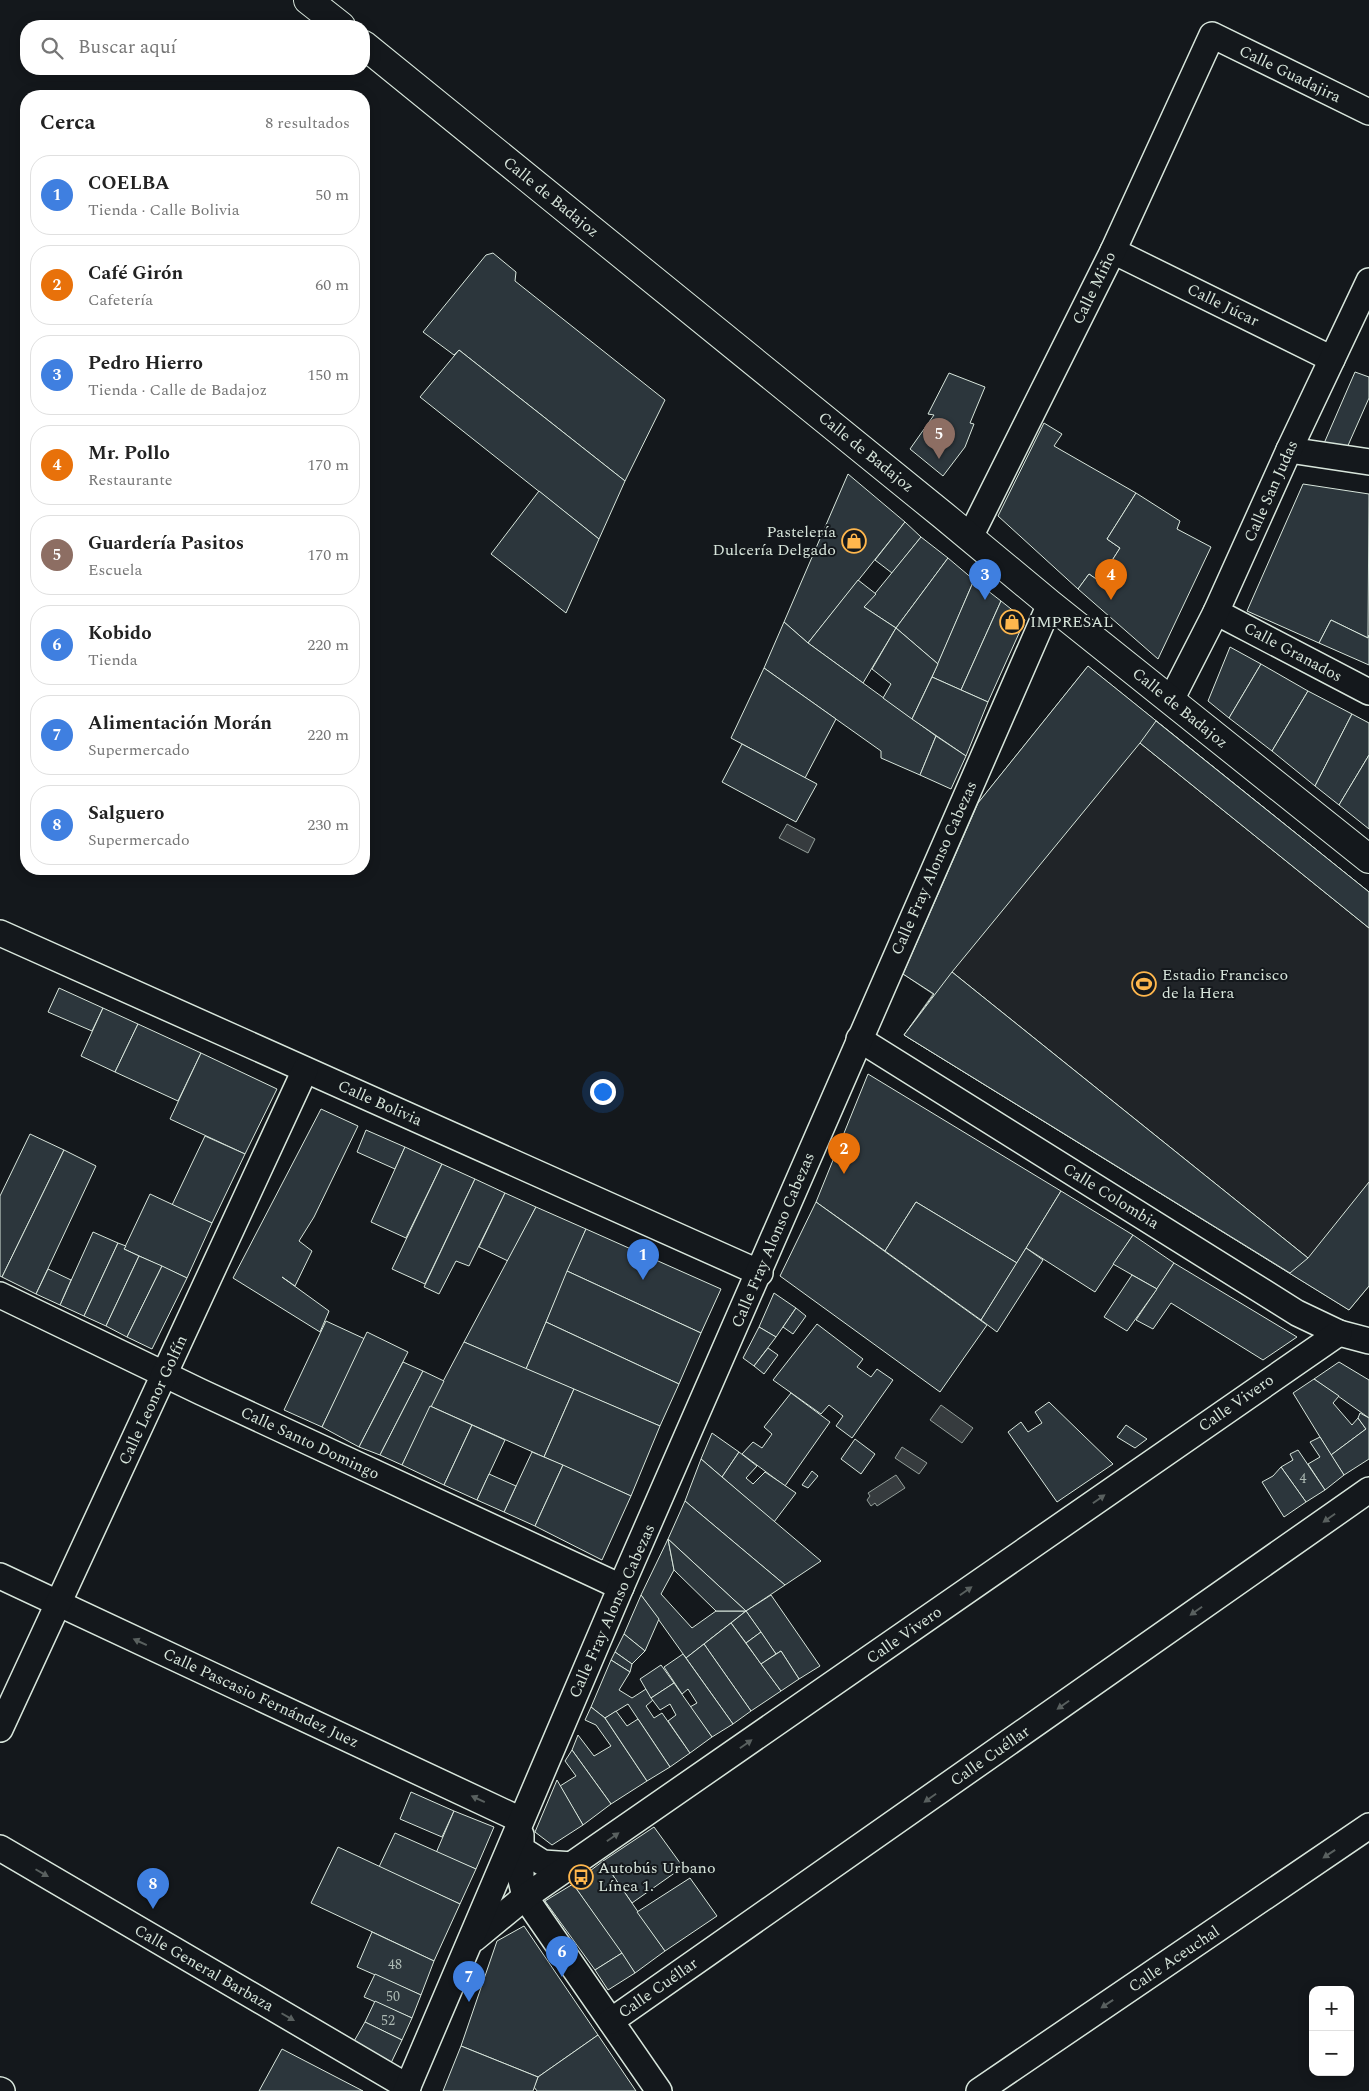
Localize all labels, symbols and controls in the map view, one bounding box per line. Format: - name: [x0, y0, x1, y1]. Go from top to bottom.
- search box: [20, 20, 370, 75]
- text: Buscar aquí: [78, 33, 177, 62]
- icon: search: [38, 34, 66, 62]
- street label: Calle Guadajira: [1235, 39, 1345, 109]
- text: Cerca: [40, 107, 95, 139]
- text: 8 resultados: [265, 111, 350, 135]
- street label: Calle de Badajoz: [498, 151, 604, 243]
- text: COELBA: [88, 169, 170, 198]
- text: 1: [53, 183, 61, 207]
- text: 50 m: [315, 183, 349, 207]
- text: Tienda · Calle Bolivia: [88, 198, 240, 222]
- street label: Calle Miño: [1066, 247, 1122, 329]
- text: Café Girón: [88, 259, 183, 288]
- text: 2: [53, 273, 61, 297]
- text: 60 m: [315, 273, 349, 297]
- street label: Calle Júcar: [1183, 277, 1263, 333]
- text: Cafetería: [88, 288, 153, 312]
- text: Pedro Hierro: [88, 349, 203, 378]
- text: 3: [53, 363, 61, 387]
- text: 150 m: [307, 363, 349, 387]
- text: Tienda · Calle de Badajoz: [88, 378, 267, 402]
- street label: Calle de Badajoz: [813, 406, 919, 498]
- pin: 5: [923, 418, 955, 459]
- street label: Calle San Judas: [1238, 436, 1304, 546]
- text: Mr. Pollo: [88, 439, 170, 468]
- text: 4: [53, 453, 61, 477]
- text: 170 m: [307, 453, 349, 477]
- text: Restaurante: [88, 468, 173, 492]
- place label: Pastelería Dulcería Delgado: [712, 520, 836, 562]
- shop icon: Pastelería Dulcería Delgado: [841, 528, 867, 554]
- text: Guardería Pasitos: [88, 529, 244, 558]
- text: 5: [53, 543, 61, 567]
- text: 170 m: [307, 543, 349, 567]
- text: Escuela: [88, 558, 142, 582]
- pin: 3: [969, 559, 1001, 600]
- pin: 4: [1095, 559, 1127, 600]
- shop icon: IMPRESAL: [999, 609, 1025, 635]
- place label: IMPRESAL: [1030, 610, 1113, 634]
- street label: Calle Granados: [1239, 616, 1347, 688]
- text: Kobido: [88, 619, 152, 648]
- text: 6: [53, 633, 61, 657]
- text: 220 m: [307, 633, 349, 657]
- text: Tienda: [88, 648, 138, 672]
- street label: Calle de Badajoz: [1127, 662, 1233, 754]
- text: Alimentación Morán: [88, 709, 272, 738]
- text: 7: [53, 723, 61, 747]
- text: 220 m: [307, 723, 349, 747]
- text: Supermercado: [88, 738, 190, 762]
- street label: Calle Fray Alonso Cabezas: [885, 777, 983, 959]
- text: Salguero: [88, 799, 164, 828]
- text: 8: [53, 813, 61, 837]
- text: 230 m: [307, 813, 349, 837]
- text: Supermercado: [88, 828, 190, 852]
- place label: Estadio Francisco de la Hera: [1162, 963, 1288, 1005]
- sports icon: Estadio Francisco de la Hera: [1131, 971, 1157, 997]
- street label: Calle Bolivia: [334, 1074, 426, 1132]
- your location: [590, 1079, 616, 1105]
- pin: 2: [828, 1133, 860, 1174]
- street label: Calle Fray Alonso Cabezas: [725, 1149, 821, 1331]
- street label: Calle Colombia: [1058, 1157, 1164, 1235]
- pin: 1: [627, 1239, 659, 1280]
- street label: Calle Leonor Golfín: [112, 1331, 194, 1469]
- street label: Calle Vivero: [1193, 1368, 1279, 1438]
- street label: Calle Santo Domingo: [237, 1400, 383, 1486]
- house number: 4: [1300, 1468, 1307, 1489]
- one-way arrow: [1093, 1494, 1106, 1504]
- one-way arrow: [1322, 1513, 1336, 1523]
- street label: Calle Fray Alonso Cabezas: [563, 1520, 661, 1702]
- one-way arrow: [959, 1586, 973, 1596]
- street label: Calle Vivero: [861, 1600, 947, 1670]
- one-way arrow: [1189, 1606, 1203, 1616]
- one-way arrow: [133, 1637, 147, 1645]
- street label: Calle Pascasio Fernández Juez: [159, 1642, 363, 1754]
- one-way arrow: [1056, 1700, 1070, 1710]
- street label: Calle Cuéllar: [945, 1720, 1035, 1792]
- one-way arrow: [740, 1739, 753, 1749]
- one-way arrow: [923, 1793, 937, 1803]
- one-way arrow: [470, 1795, 485, 1803]
- one-way arrow: [606, 1832, 620, 1842]
- one-way arrow: [1322, 1849, 1335, 1859]
- place label: Autobús Urbano Línea 1.: [598, 1856, 716, 1898]
- bus stop icon: Autobús Urbano Línea 1.: [568, 1864, 594, 1890]
- pin: 8: [137, 1868, 169, 1909]
- one-way arrow: [35, 1869, 50, 1877]
- street label: Calle General Barbaza: [130, 1918, 278, 2018]
- street label: Calle Aceuchal: [1123, 1919, 1225, 1999]
- pin: 6: [546, 1936, 578, 1977]
- street label: Calle Cuéllar: [613, 1952, 703, 2024]
- house number: 48: [388, 1954, 402, 1975]
- pin: 7: [453, 1961, 485, 2002]
- house number: 50: [386, 1986, 400, 2007]
- map controls: [1309, 1986, 1354, 2076]
- button: +: [1309, 1986, 1354, 2031]
- one-way arrow: [1101, 1999, 1114, 2009]
- house number: 52: [381, 2010, 395, 2031]
- one-way arrow: [281, 2013, 295, 2021]
- button: −: [1309, 2031, 1354, 2076]

